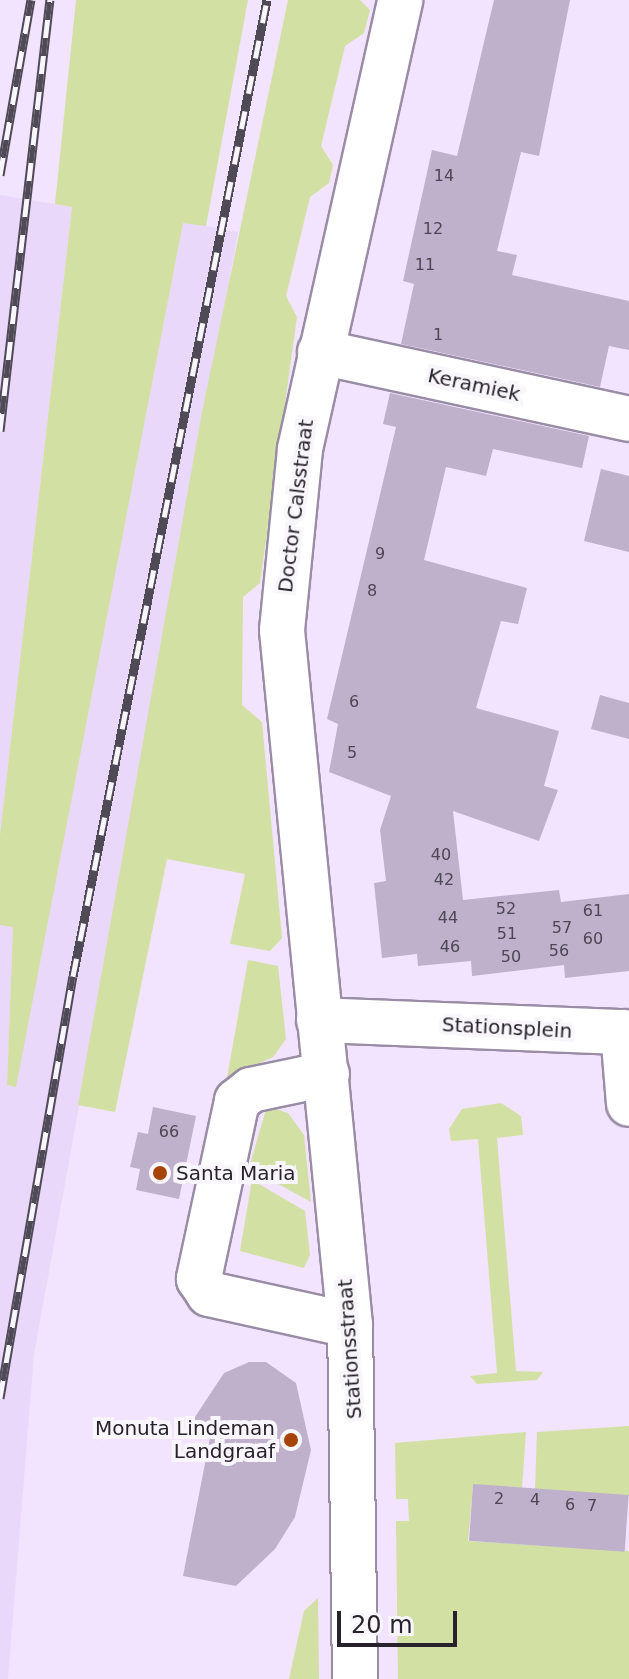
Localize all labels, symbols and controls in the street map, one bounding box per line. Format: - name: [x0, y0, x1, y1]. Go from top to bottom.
- house number: 14: [434, 166, 454, 186]
- house number: 12: [423, 219, 443, 239]
- house number: 11: [415, 255, 435, 275]
- house number: 1: [433, 325, 443, 345]
- street label: Keramiek: [426, 364, 522, 406]
- street label: Doctor Calsstraat: [273, 418, 319, 594]
- house number: 9: [375, 544, 385, 564]
- house number: 8: [367, 581, 377, 601]
- house number: 6: [349, 692, 359, 712]
- house number: 5: [347, 743, 357, 763]
- house number: 40: [431, 845, 451, 865]
- house number: 42: [434, 870, 454, 890]
- house number: 52: [496, 899, 516, 919]
- house number: 61: [583, 901, 603, 921]
- house number: 44: [438, 908, 458, 928]
- house number: 57: [552, 918, 572, 938]
- house number: 51: [497, 924, 517, 944]
- house number: 60: [583, 929, 603, 949]
- house number: 46: [440, 937, 460, 957]
- house number: 56: [549, 941, 569, 961]
- house number: 50: [501, 947, 521, 967]
- street label: Stationsplein: [441, 1013, 573, 1043]
- house number: 66: [159, 1122, 179, 1142]
- place label: Santa Maria: [176, 1161, 296, 1185]
- marker: Santa Maria: [151, 1164, 169, 1182]
- street label: Stationsstraat: [333, 1278, 367, 1420]
- place label: Monuta Lindeman Landgraaf: [95, 1416, 275, 1463]
- marker: Monuta Lindeman Landgraaf: [282, 1431, 300, 1449]
- house number: 2: [494, 1489, 504, 1509]
- house number: 4: [530, 1490, 540, 1510]
- house number: 6: [565, 1495, 575, 1515]
- house number: 7: [587, 1496, 597, 1516]
- scale bar: [341, 1595, 461, 1645]
- text: 20 m: [351, 1611, 413, 1639]

